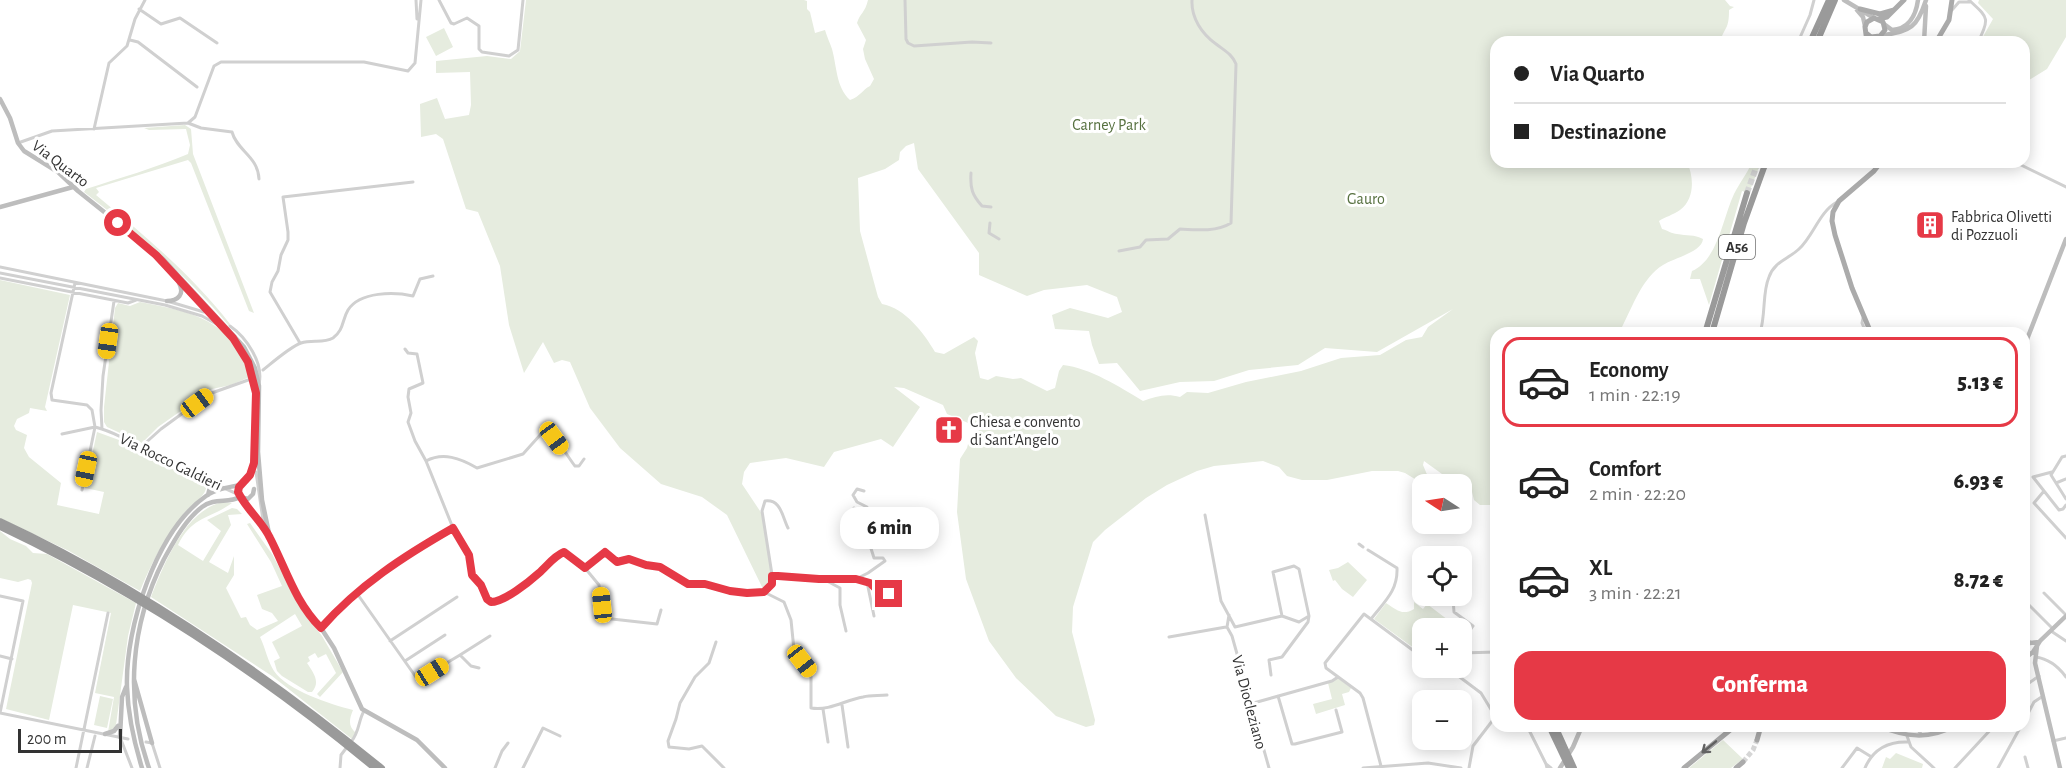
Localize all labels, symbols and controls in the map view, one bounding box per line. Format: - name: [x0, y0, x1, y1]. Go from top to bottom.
- text: Via Quarto: [1550, 63, 1645, 85]
- park label: Carney Park: [1072, 117, 1146, 134]
- text: Destinazione: [1550, 121, 1666, 143]
- street label: Via Quarto: [28, 137, 92, 191]
- park label: Gauro: [1347, 191, 1385, 207]
- route start: [104, 209, 131, 236]
- building icon: Fabbrica Olivetti di Pozzuoli: [1914, 209, 1946, 241]
- place label: Fabbrica Olivetti di Pozzuoli: [1951, 209, 2052, 243]
- road number: A56: [1719, 235, 1755, 259]
- car: [97, 322, 119, 360]
- icon: car: [1517, 355, 1571, 409]
- text: Economy: [1589, 359, 1669, 381]
- text: 5.13 €: [1957, 371, 2003, 393]
- car: [177, 385, 217, 421]
- text: 1 min · 22:19: [1589, 385, 1681, 405]
- church icon: Chiesa e convento di Sant'Angelo: [933, 414, 965, 446]
- place label: Chiesa e convento di Sant'Angelo: [970, 414, 1081, 448]
- car: [536, 418, 572, 458]
- street label: Via Rocco Galdieri: [117, 430, 224, 493]
- car: [73, 450, 99, 488]
- icon: car: [1517, 454, 1571, 508]
- text: Comfort: [1589, 458, 1661, 480]
- text: 6.93 €: [1953, 470, 2003, 492]
- north arrow: [1412, 474, 1472, 534]
- map controls: [1412, 474, 1472, 750]
- text: 2 min · 22:20: [1589, 484, 1686, 504]
- callout: 6 min: [840, 507, 938, 549]
- text: 6 min: [867, 518, 912, 538]
- button: locate: [1412, 546, 1472, 606]
- icon: car: [1517, 553, 1571, 607]
- text: XL: [1589, 557, 1612, 579]
- text: 8.72 €: [1953, 569, 2003, 591]
- route end: [875, 580, 902, 607]
- text: 3 min · 22:21: [1589, 583, 1682, 603]
- car: [591, 586, 613, 624]
- button: +: [1412, 618, 1472, 678]
- car: [784, 641, 820, 681]
- button: Conferma: [1514, 651, 2006, 720]
- street label: Via Diocleziano: [1229, 654, 1269, 751]
- car: [412, 655, 452, 689]
- button: −: [1412, 690, 1472, 750]
- scale bar: [18, 726, 122, 754]
- text: 200 m: [27, 731, 67, 747]
- one-way arrow: [1702, 740, 1718, 753]

